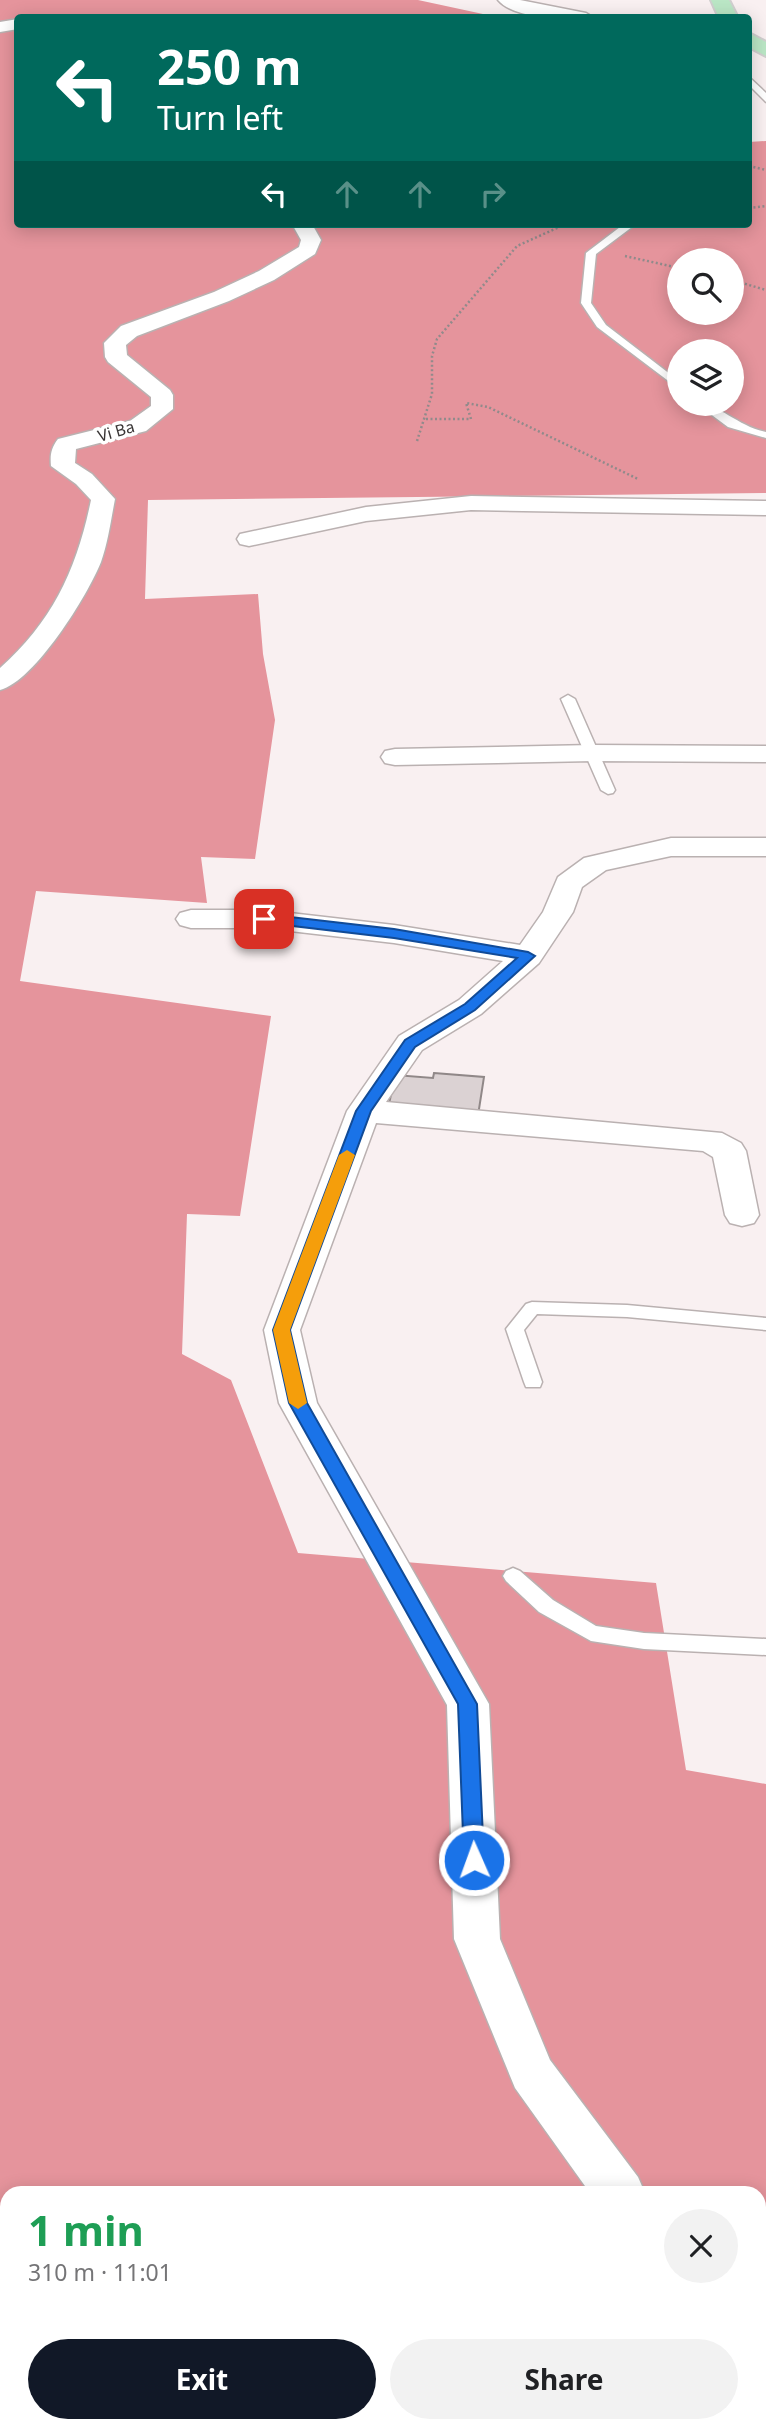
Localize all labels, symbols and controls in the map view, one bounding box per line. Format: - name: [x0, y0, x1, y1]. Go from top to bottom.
- text: 250 m: [157, 33, 302, 99]
- icon: left: [42, 42, 133, 133]
- text: Turn left: [157, 96, 283, 139]
- icon: left: [255, 175, 293, 213]
- icon: ahead: [328, 175, 366, 213]
- icon: ahead: [401, 175, 439, 213]
- icon: right: [474, 175, 512, 213]
- map controls: [667, 248, 744, 416]
- button: search: [667, 248, 744, 325]
- button: layers: [667, 339, 744, 416]
- street label: Vi Ba: [95, 415, 137, 447]
- pin: [234, 889, 294, 949]
- icon: arrive: [245, 900, 283, 938]
- position arrow: [437, 1823, 511, 1897]
- text: 1 min: [28, 2201, 144, 2258]
- button: close: [664, 2209, 738, 2283]
- text: 310 m · 11:01: [28, 2256, 172, 2288]
- button: Exit: [28, 2339, 376, 2419]
- button: Share: [390, 2339, 738, 2419]

